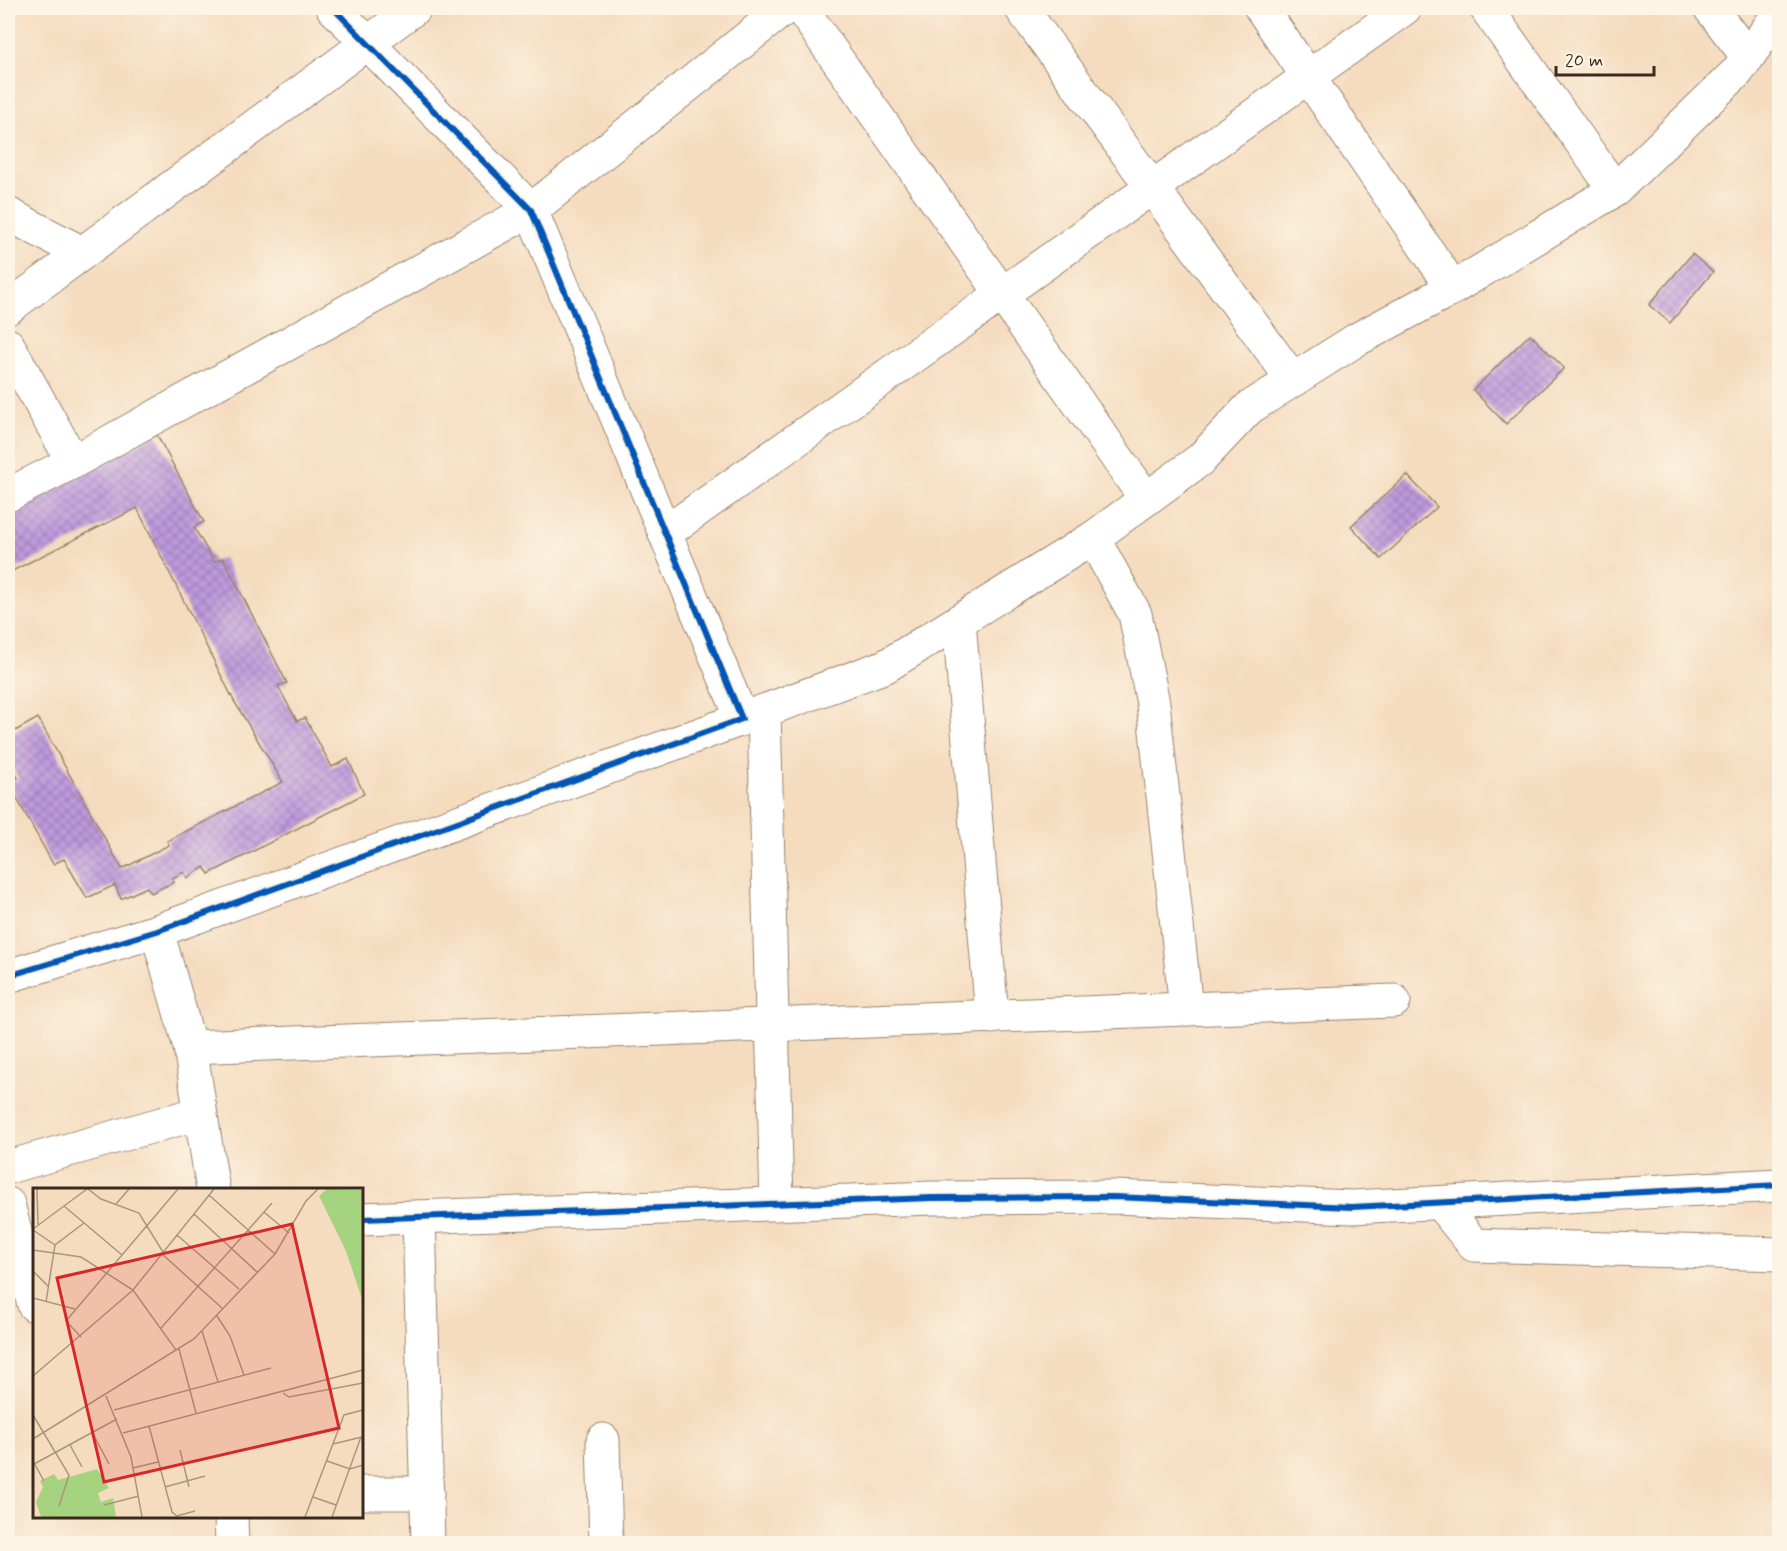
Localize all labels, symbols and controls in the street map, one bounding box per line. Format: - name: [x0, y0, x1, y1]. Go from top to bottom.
- scale bar: [1556, 39, 1654, 77]
- text: 20 m: [1565, 49, 1603, 73]
- inset map: [33, 1188, 363, 1518]

